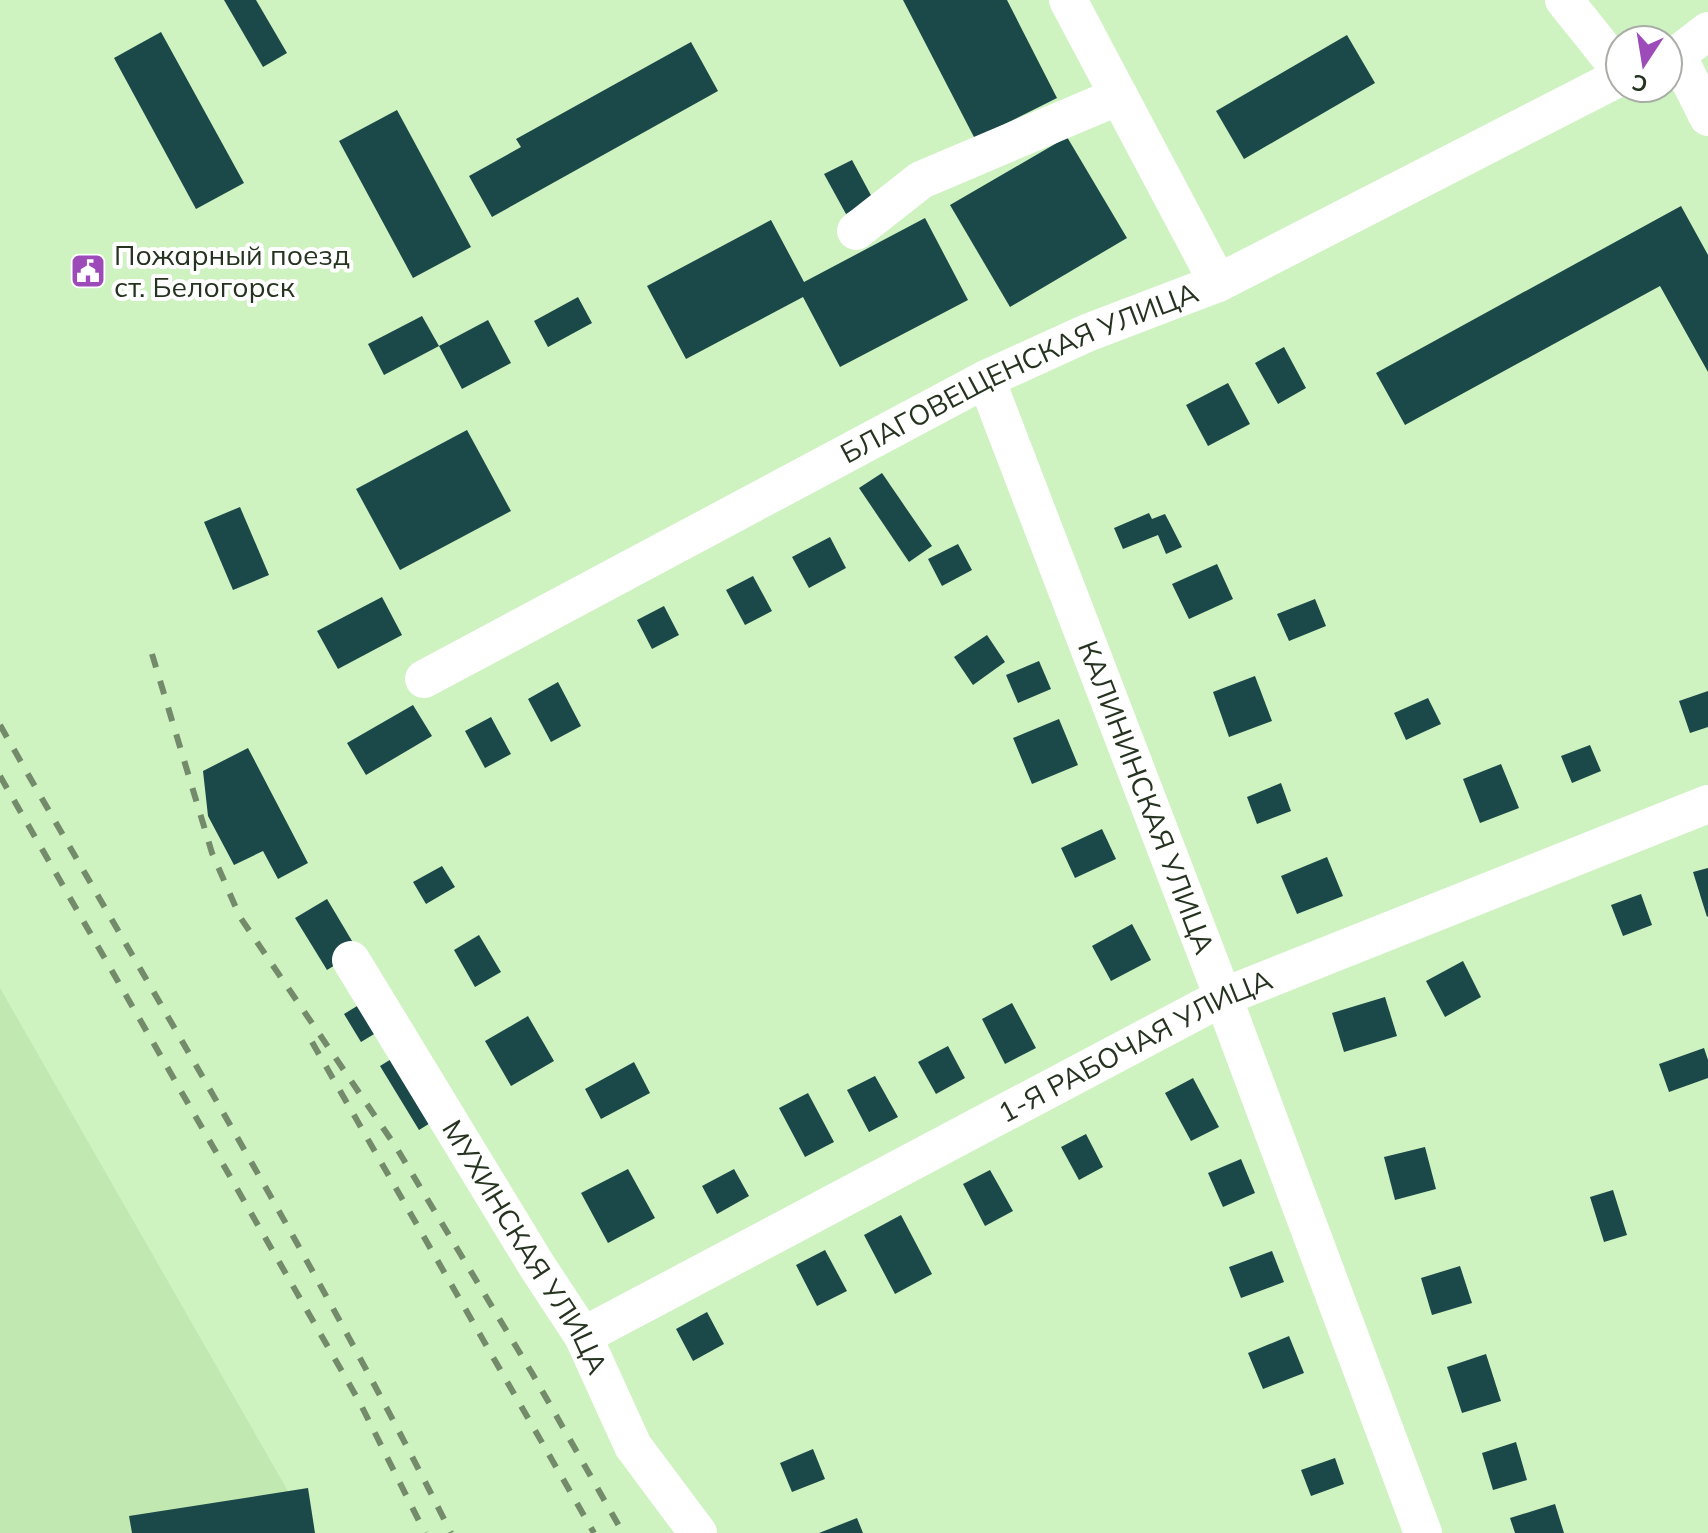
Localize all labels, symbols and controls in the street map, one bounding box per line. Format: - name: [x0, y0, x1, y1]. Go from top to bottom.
- north arrow: [1604, 24, 1684, 104]
- text: С: [1630, 68, 1650, 99]
- place label: Пожарный поезд ст. Белогорск: [114, 237, 350, 304]
- public building icon: Пожарный поезд ст. Белогорск: [69, 252, 107, 290]
- street label: БЛАГОВЕЩЕНСКАЯ УЛИЦА: [834, 274, 1203, 471]
- street label: КАЛИНИНСКАЯ УЛИЦА: [1071, 635, 1223, 959]
- street label: 1-Я РАБОЧАЯ УЛИЦА: [992, 961, 1277, 1130]
- street label: МУХИНСКАЯ УЛИЦА: [435, 1113, 616, 1380]

